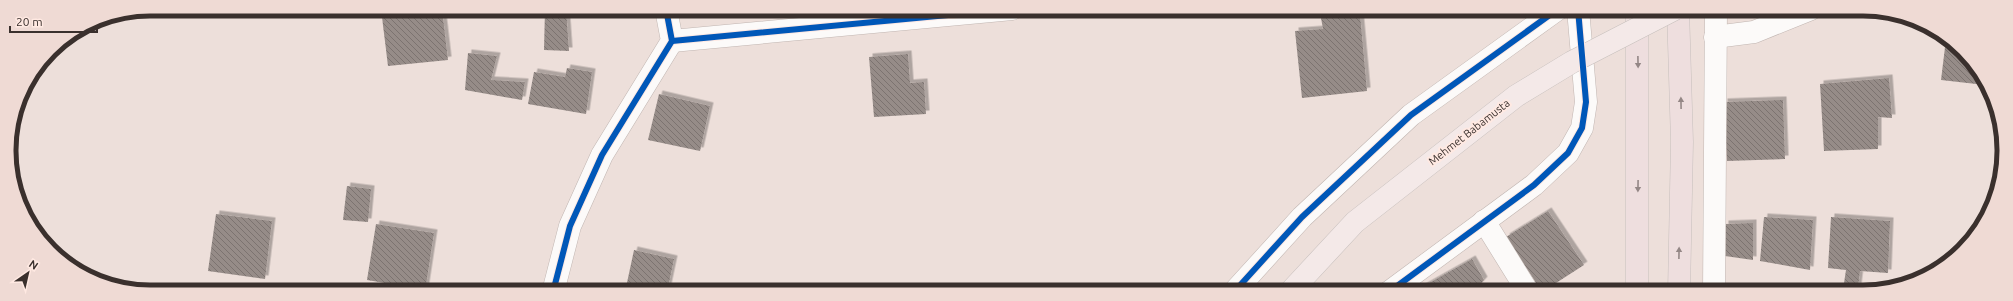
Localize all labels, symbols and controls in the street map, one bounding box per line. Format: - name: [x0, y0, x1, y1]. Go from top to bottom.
- scale bar: [10, 8, 97, 34]
- text: 20 m: [16, 15, 43, 28]
- one-way arrow: [1635, 56, 1641, 69]
- street label: Mehmet Babamusta: [1426, 97, 1512, 167]
- one-way arrow: [1677, 97, 1684, 109]
- one-way arrow: [1635, 180, 1641, 193]
- one-way arrow: [1676, 247, 1683, 259]
- north arrow: [8, 253, 48, 293]
- text: N: [27, 257, 40, 272]

